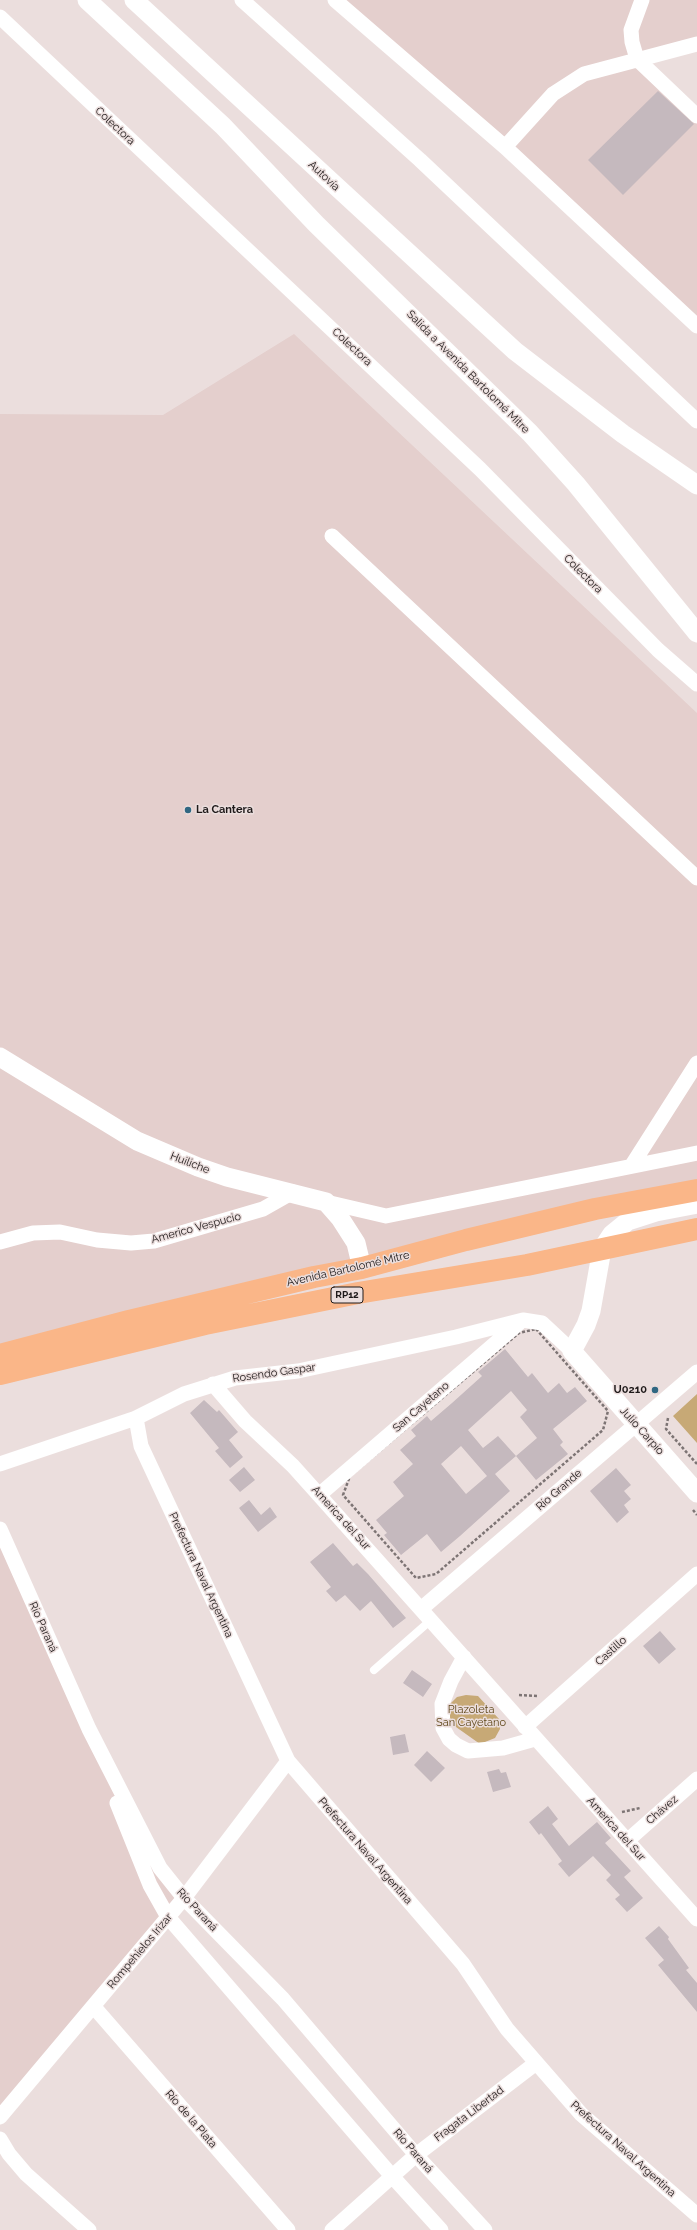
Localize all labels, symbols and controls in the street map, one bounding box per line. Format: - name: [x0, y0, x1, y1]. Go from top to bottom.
- street label: Colectora: [92, 104, 138, 148]
- street label: Autovía: [306, 158, 342, 194]
- street label: Salida a Avenida Bartolomé Mitre: [404, 308, 532, 436]
- street label: Colectora: [329, 325, 375, 369]
- street label: Colectora: [561, 552, 605, 596]
- place label: La Cantera: [196, 803, 253, 817]
- marker: La Cantera: [183, 805, 193, 815]
- street label: Huiliche: [168, 1149, 212, 1177]
- street label: Americo Vespucio: [150, 1210, 242, 1246]
- street label: Avenida Bartolomé Mitre: [285, 1248, 411, 1290]
- road number: RP12: [331, 1287, 363, 1303]
- street label: Rosendo Gaspar: [232, 1361, 316, 1385]
- street label: San Cayetano: [390, 1379, 452, 1435]
- place label: U0210: [614, 1383, 647, 1397]
- marker: U0210: [650, 1385, 660, 1395]
- street label: Julio Carpio: [617, 1404, 667, 1458]
- street label: Río Grande: [533, 1467, 585, 1513]
- street label: America del Sur: [309, 1483, 373, 1553]
- street label: Prefectura Naval Argentina: [166, 1510, 236, 1640]
- street label: Río Paraná: [26, 1600, 60, 1654]
- street label: Castillo: [593, 1634, 629, 1668]
- park label: Plazoleta San Cayetano: [436, 1703, 506, 1729]
- street label: Chávez: [644, 1793, 680, 1827]
- street label: America del Sur: [584, 1794, 648, 1864]
- street label: Prefectura Naval Argentina: [315, 1795, 415, 1907]
- street label: Río Paraná: [174, 1886, 220, 1934]
- street label: Rompehielos Irizar: [105, 1911, 175, 1991]
- street label: Fragata Libertad: [432, 2084, 506, 2144]
- street label: Río de la Plata: [162, 2087, 220, 2151]
- street label: Prefectura Naval Argentina: [568, 2098, 678, 2200]
- street label: Río Paraná: [390, 2126, 436, 2176]

